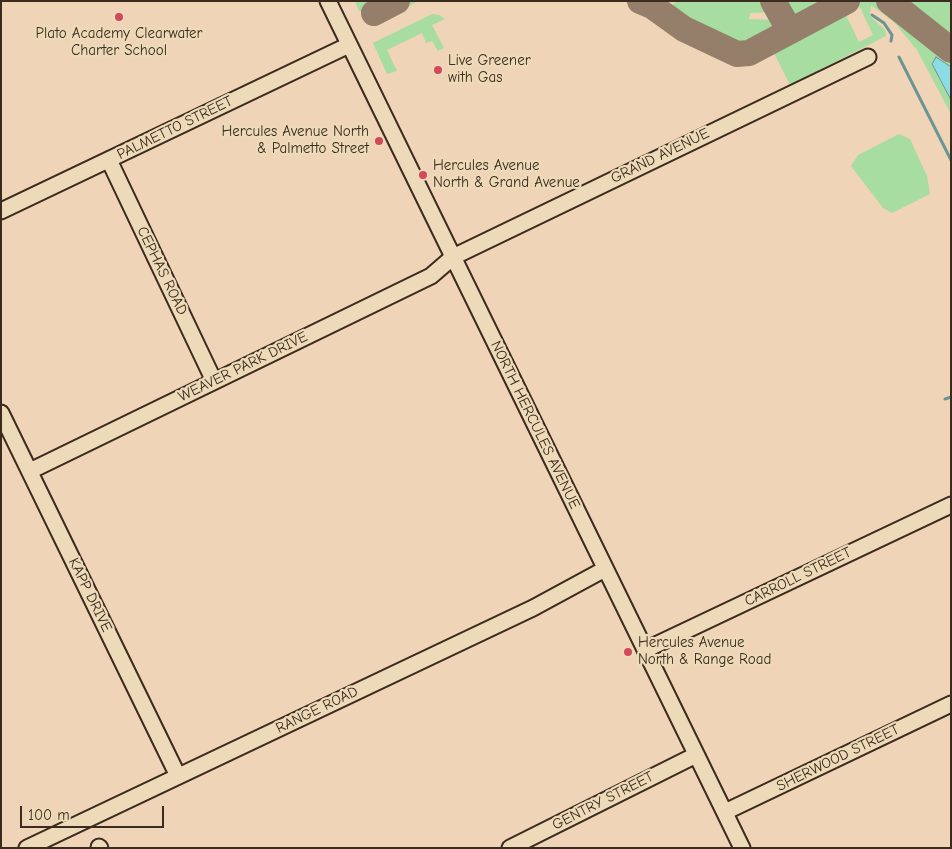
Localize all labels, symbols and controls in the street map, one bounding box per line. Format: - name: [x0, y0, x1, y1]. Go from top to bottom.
- marker: Plato Academy Clearwater Charter School: [113, 11, 125, 23]
- place label: Plato Academy Clearwater Charter School: [36, 25, 202, 60]
- place label: Live Greener with Gas: [448, 52, 531, 87]
- marker: Live Greener with Gas: [432, 64, 444, 76]
- street label: PALMETTO STREET: [114, 92, 236, 164]
- place label: Hercules Avenue North & Palmetto Street: [221, 123, 369, 158]
- street label: GRAND AVENUE: [608, 124, 712, 188]
- marker: Hercules Avenue North & Palmetto Street: [373, 135, 385, 147]
- place label: Hercules Avenue North & Grand Avenue: [433, 157, 580, 192]
- marker: Hercules Avenue North & Grand Avenue: [417, 169, 429, 181]
- street label: CEPHAS ROAD: [133, 224, 191, 318]
- street label: WEAVER PARK DRIVE: [176, 328, 310, 406]
- street label: NORTH HERCULES AVENUE: [486, 338, 584, 512]
- street label: CARROLL STREET: [742, 543, 854, 611]
- street label: KAPP DRIVE: [64, 555, 116, 635]
- place label: Hercules Avenue North & Range Road: [638, 634, 771, 669]
- marker: Hercules Avenue North & Range Road: [622, 646, 634, 658]
- street label: RANGE ROAD: [273, 682, 361, 738]
- street label: SHERWOOD STREET: [774, 720, 902, 796]
- street label: GENTRY STREET: [549, 768, 657, 834]
- scale bar: [22, 796, 166, 828]
- text: 100 m: [28, 806, 70, 824]

